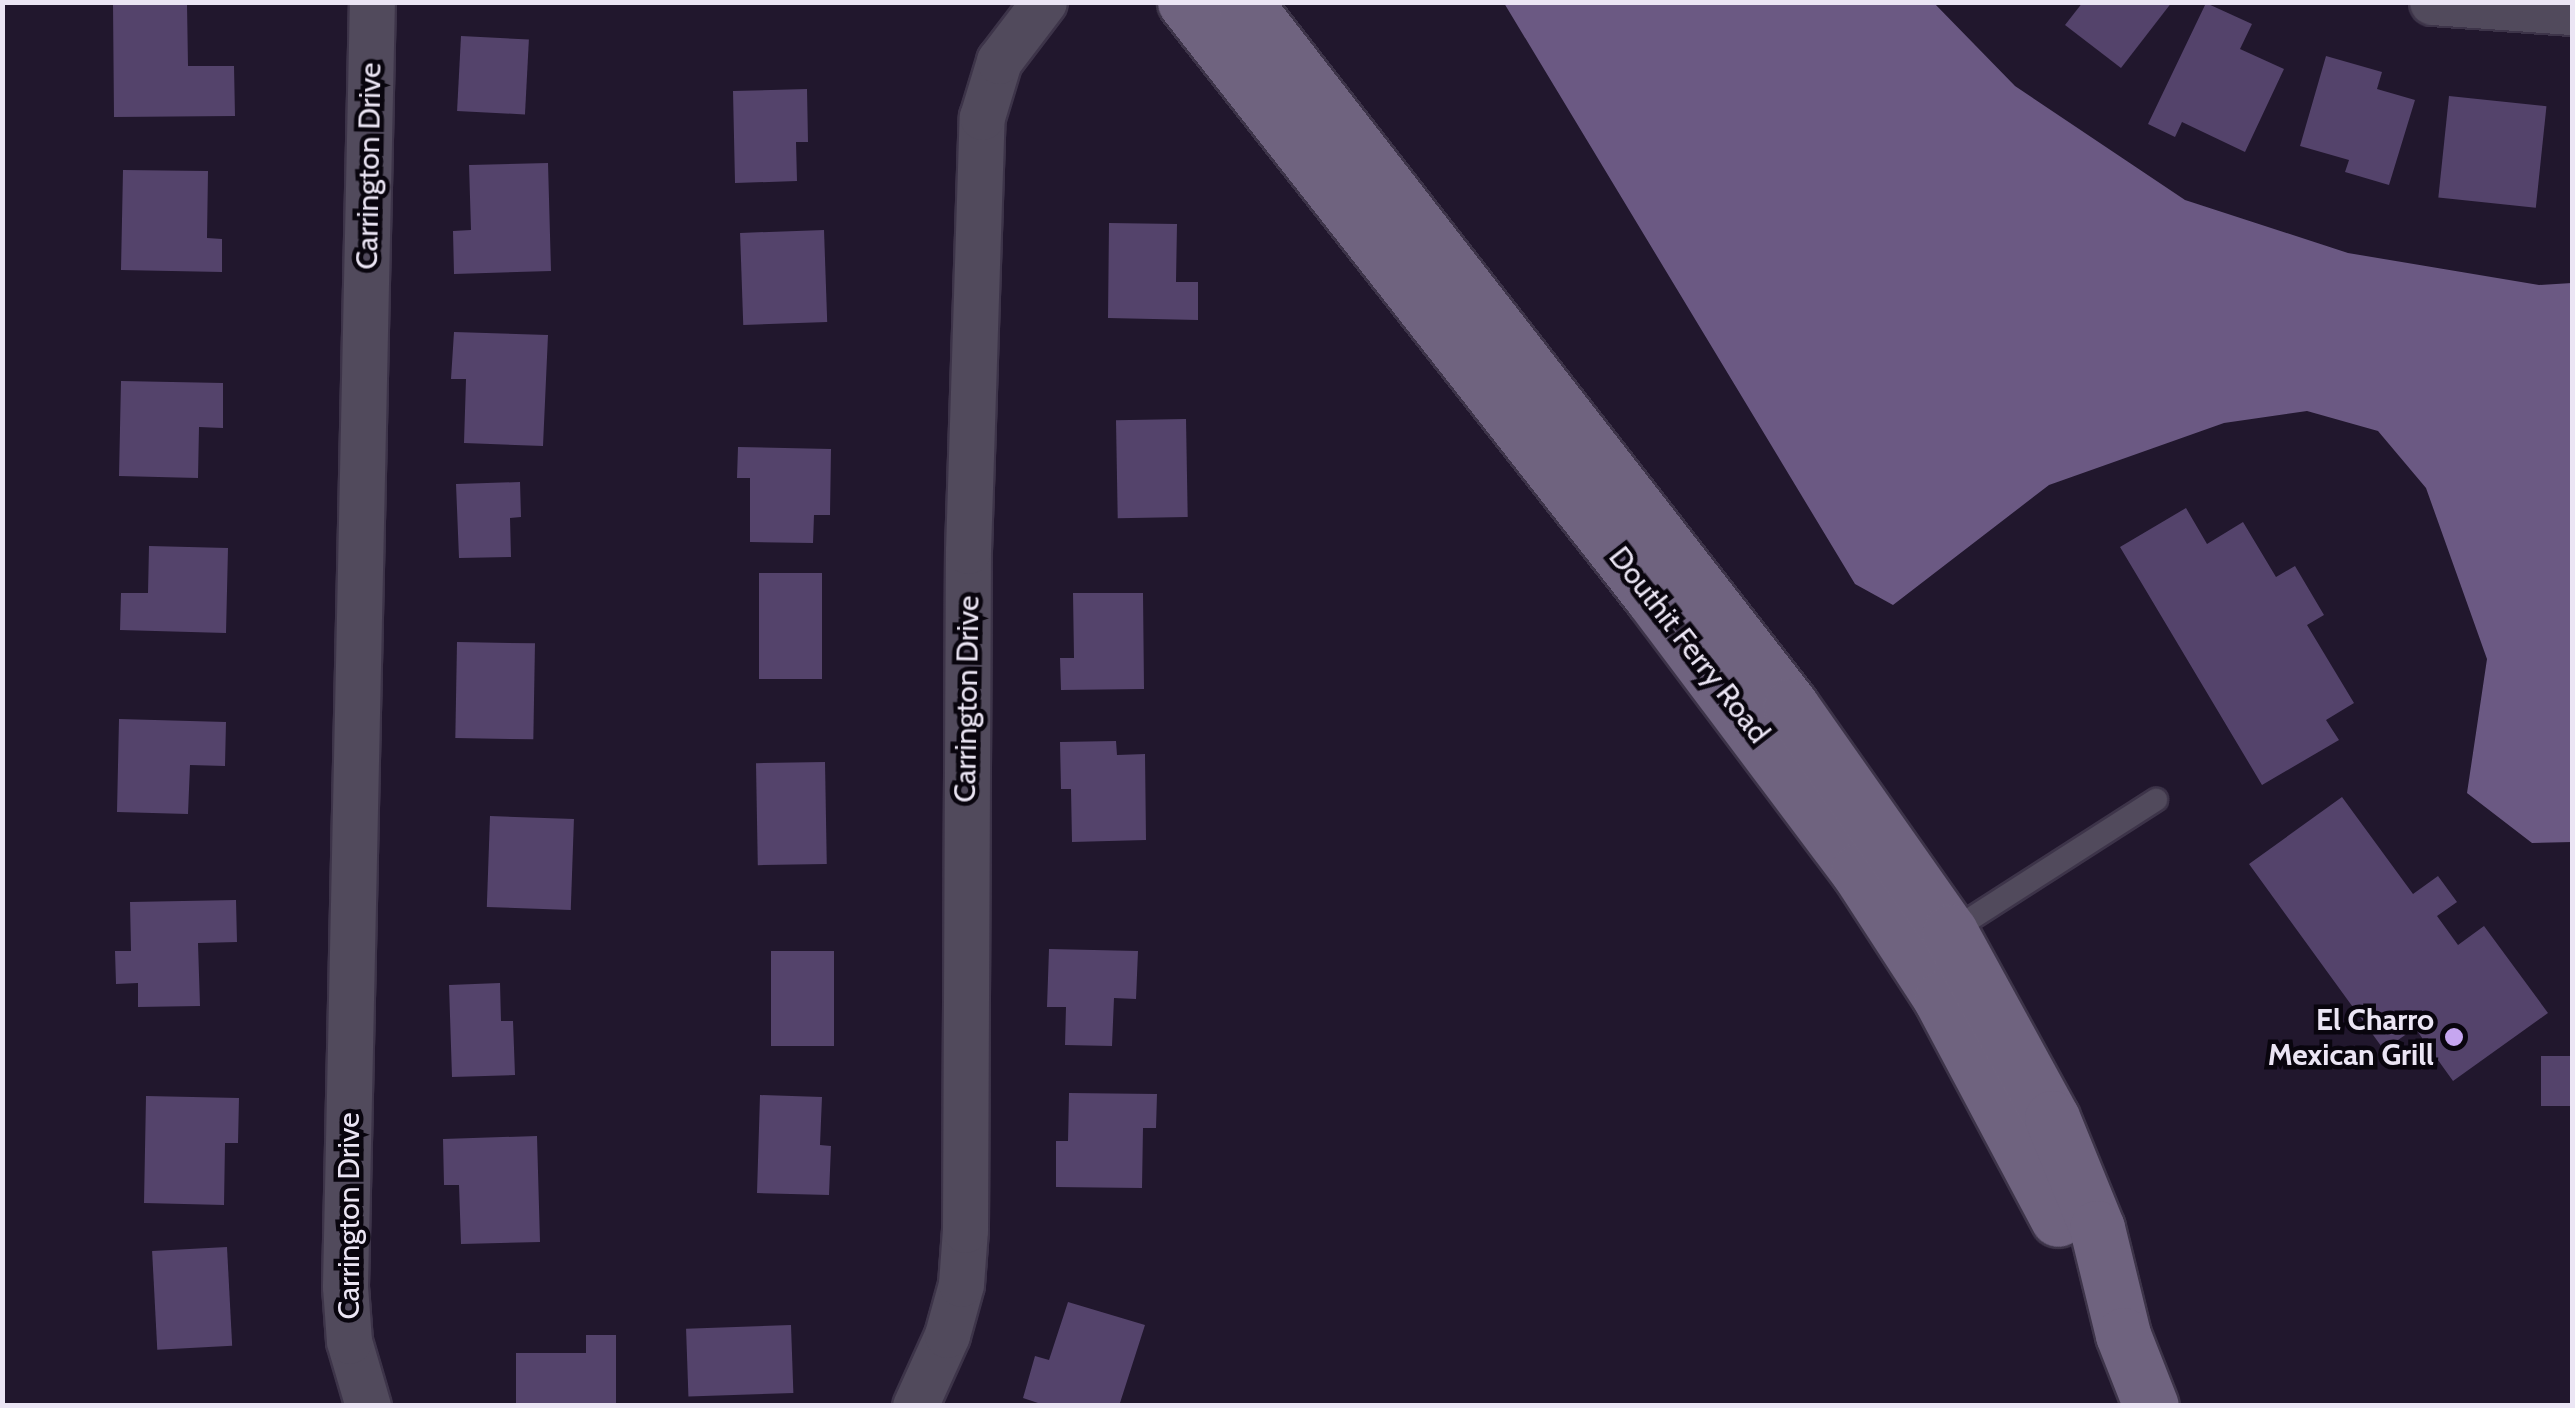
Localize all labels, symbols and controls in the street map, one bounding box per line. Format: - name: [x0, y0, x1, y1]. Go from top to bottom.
- street label: Carrington Drive: [349, 62, 389, 270]
- street label: Douthit Ferry Road: [1601, 540, 1777, 750]
- street label: Carrington Drive: [947, 595, 987, 803]
- place label: El Charro Mexican Grill: [2268, 1002, 2434, 1072]
- marker: El Charro Mexican Grill: [2443, 1026, 2465, 1048]
- street label: Carrington Drive: [331, 1112, 367, 1320]

